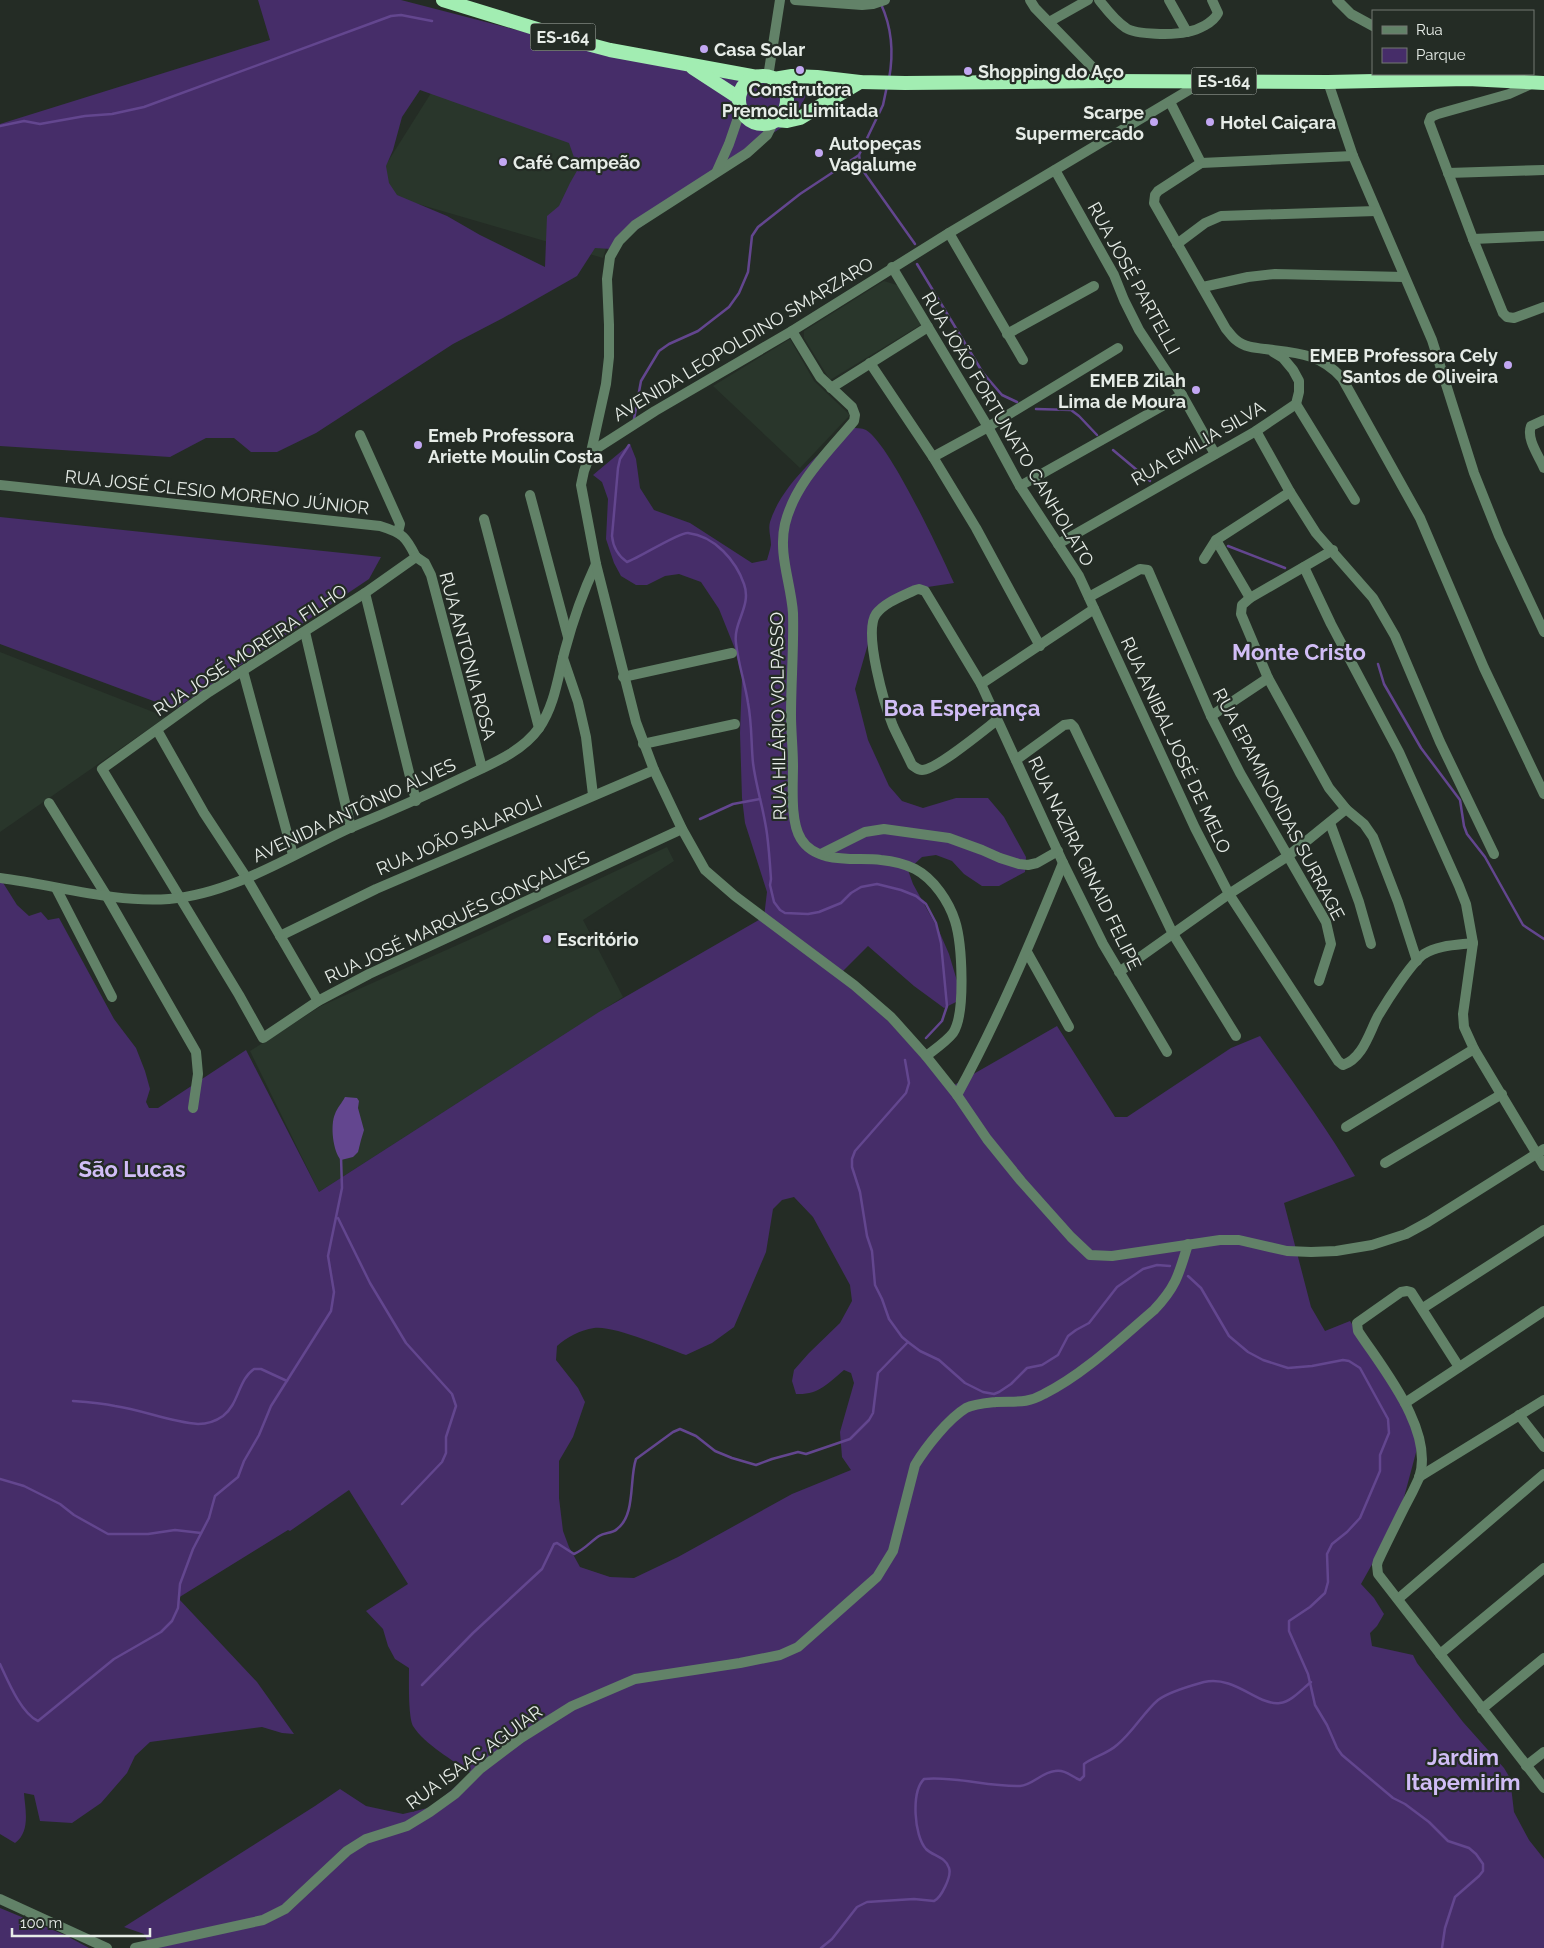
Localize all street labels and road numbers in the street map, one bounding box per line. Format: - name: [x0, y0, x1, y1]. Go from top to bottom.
- road number: ES-164: [530, 24, 596, 51]
- road number: ES-164: [1192, 68, 1256, 94]
- street label: RUA JOSÉ PARTELLI: [1083, 198, 1185, 358]
- street label: AVENIDA LEOPOLDINO SMARZARO: [609, 253, 877, 425]
- street label: RUA JOÃO FORTUNATO CANHOLATO: [918, 288, 1098, 570]
- street label: RUA EMÍLIA SILVA: [1127, 395, 1269, 490]
- street label: RUA JOSÉ CLESIO MORENO JÚNIOR: [64, 465, 371, 518]
- street label: RUA ANTONIA ROSA: [435, 570, 501, 742]
- street label: RUA JOSÉ MOREIRA FILHO: [149, 579, 350, 720]
- street label: RUA HILÁRIO VOLPASSO: [765, 612, 790, 820]
- street label: RUA ANIBAL JOSÉ DE MELO: [1117, 633, 1236, 857]
- street label: RUA EPAMINONDAS SURRAGE: [1209, 685, 1349, 924]
- street label: AVENIDA ANTÔNIO ALVES: [249, 753, 459, 866]
- street label: RUA NAZIRA GINAID FELIPE: [1024, 753, 1146, 973]
- street label: RUA JOÃO SALAROLI: [373, 791, 545, 879]
- street label: RUA JOSÉ MARQUÊS GONÇALVES: [321, 845, 593, 988]
- street label: RUA ISAAC AGUIAR: [402, 1700, 546, 1813]

